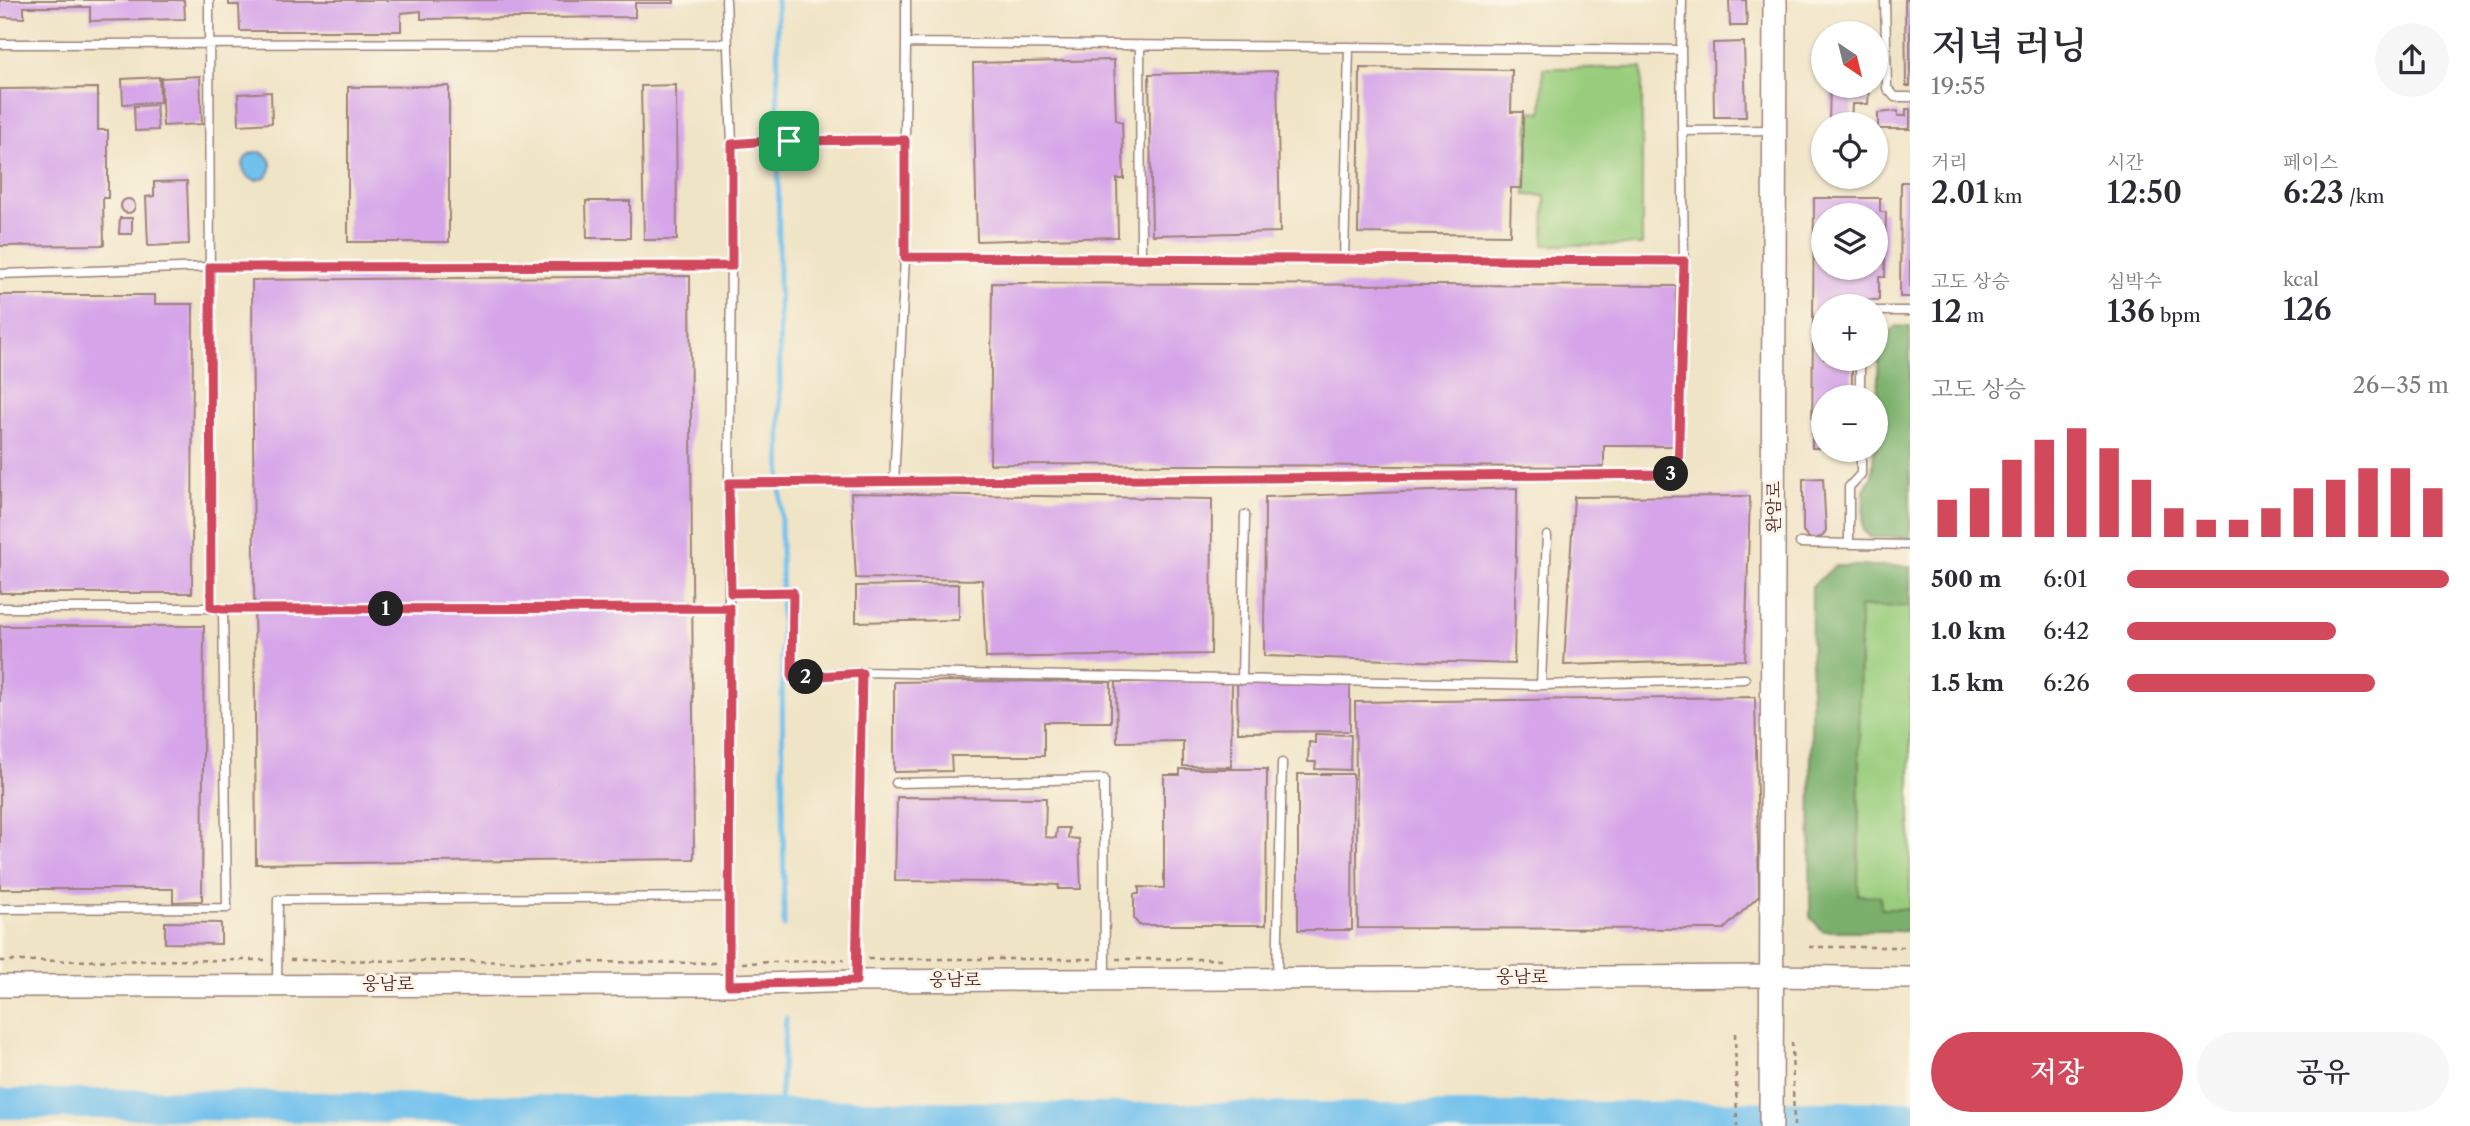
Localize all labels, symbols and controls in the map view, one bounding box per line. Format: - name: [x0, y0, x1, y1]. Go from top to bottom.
- north arrow: [1811, 21, 1888, 98]
- map controls: [1811, 21, 1888, 462]
- text: 저녁 러닝: [1931, 22, 2088, 69]
- button: share: [2375, 23, 2449, 97]
- text: 19:55: [1931, 72, 1986, 100]
- pin: [759, 111, 819, 171]
- button: locate: [1811, 112, 1888, 189]
- icon: arrive: [770, 122, 808, 160]
- text: 거리: [1931, 151, 1968, 174]
- text: 시간: [2107, 151, 2144, 174]
- text: 페이스: [2283, 151, 2338, 174]
- text: 2.01: [1931, 174, 1989, 211]
- text: 12:50: [2107, 174, 2182, 211]
- text: 6:23: [2283, 174, 2344, 211]
- text: km: [1989, 185, 2022, 208]
- text: /km: [2344, 185, 2385, 208]
- button: layers: [1811, 203, 1888, 280]
- text: kcal: [2283, 268, 2319, 291]
- text: 고도 상승: [1931, 270, 2009, 293]
- text: 심박수: [2107, 270, 2162, 293]
- text: 126: [2283, 291, 2332, 328]
- text: 12: [1931, 293, 1962, 330]
- text: 136: [2107, 293, 2155, 330]
- button: +: [1811, 294, 1888, 371]
- text: m: [1962, 304, 1985, 327]
- text: bpm: [2155, 304, 2201, 327]
- text: 26–35 m: [2353, 371, 2449, 399]
- text: 고도 상승: [1931, 375, 2026, 403]
- button: −: [1811, 385, 1888, 462]
- pin: 3: [1654, 456, 1688, 491]
- text: 3: [1665, 462, 1676, 485]
- street label: 완암로: [1763, 481, 1785, 533]
- text: 500 m: [1931, 565, 2002, 593]
- text: 6:01: [2043, 565, 2087, 593]
- pin: 1: [368, 592, 404, 626]
- text: 1: [381, 597, 390, 620]
- text: 1.0 km: [1931, 617, 2006, 645]
- text: 6:42: [2043, 617, 2089, 645]
- pin: 2: [788, 660, 824, 694]
- text: 2: [800, 665, 811, 688]
- text: 1.5 km: [1931, 669, 2004, 697]
- text: 6:26: [2043, 669, 2090, 697]
- street label: 웅남로: [1496, 966, 1548, 988]
- street label: 웅남로: [929, 969, 981, 991]
- street label: 웅남로: [362, 973, 414, 995]
- button: 저장: [1931, 1032, 2183, 1112]
- button: 공유: [2197, 1032, 2449, 1112]

